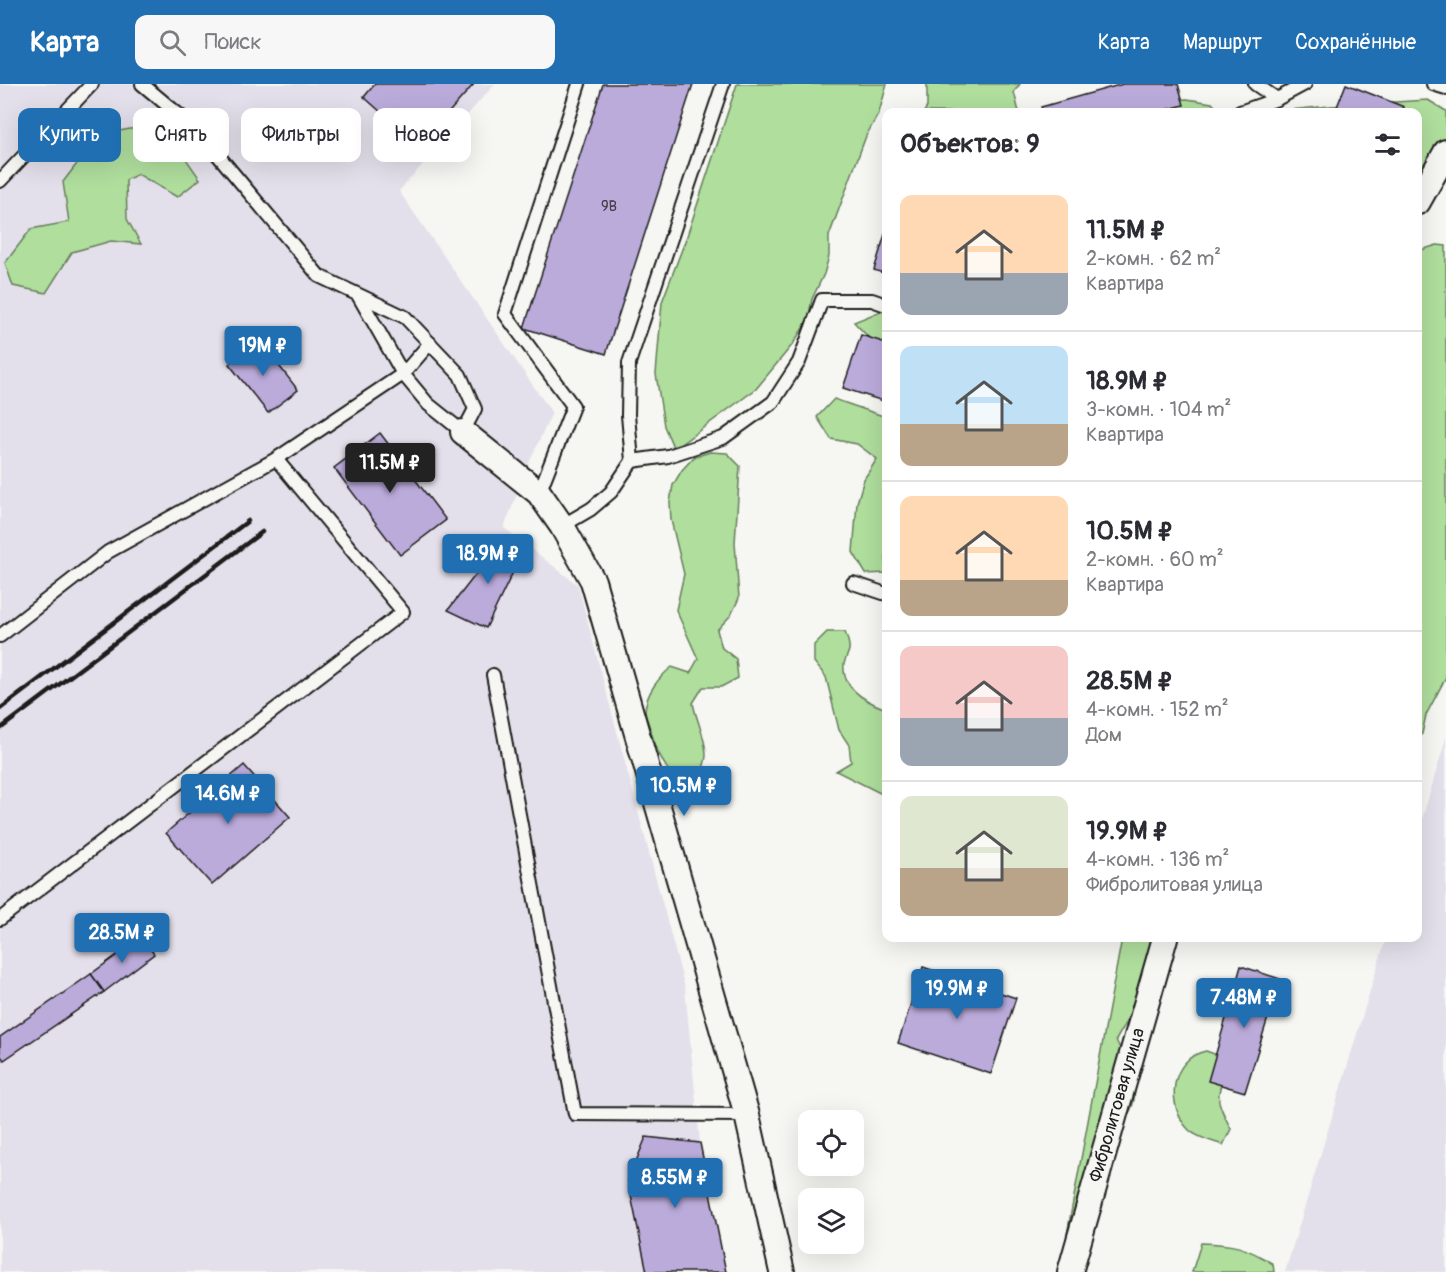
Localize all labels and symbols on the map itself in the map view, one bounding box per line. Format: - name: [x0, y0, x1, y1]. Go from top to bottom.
- house number: 9В: [601, 197, 617, 216]
- pin: 19M ₽: [221, 326, 305, 377]
- pin: 11.5M ₽: [335, 443, 445, 494]
- pin: 18.9M ₽: [433, 534, 543, 585]
- pin: 10.5M ₽: [629, 766, 739, 817]
- pin: 14.6M ₽: [173, 774, 283, 825]
- pin: 28.5M ₽: [67, 913, 177, 964]
- pin: 19.9M ₽: [902, 969, 1012, 1020]
- pin: 7.48M ₽: [1189, 978, 1299, 1029]
- street label: Фибролитовая улица: [1084, 1025, 1150, 1185]
- pin: 8.55M ₽: [620, 1158, 730, 1209]

